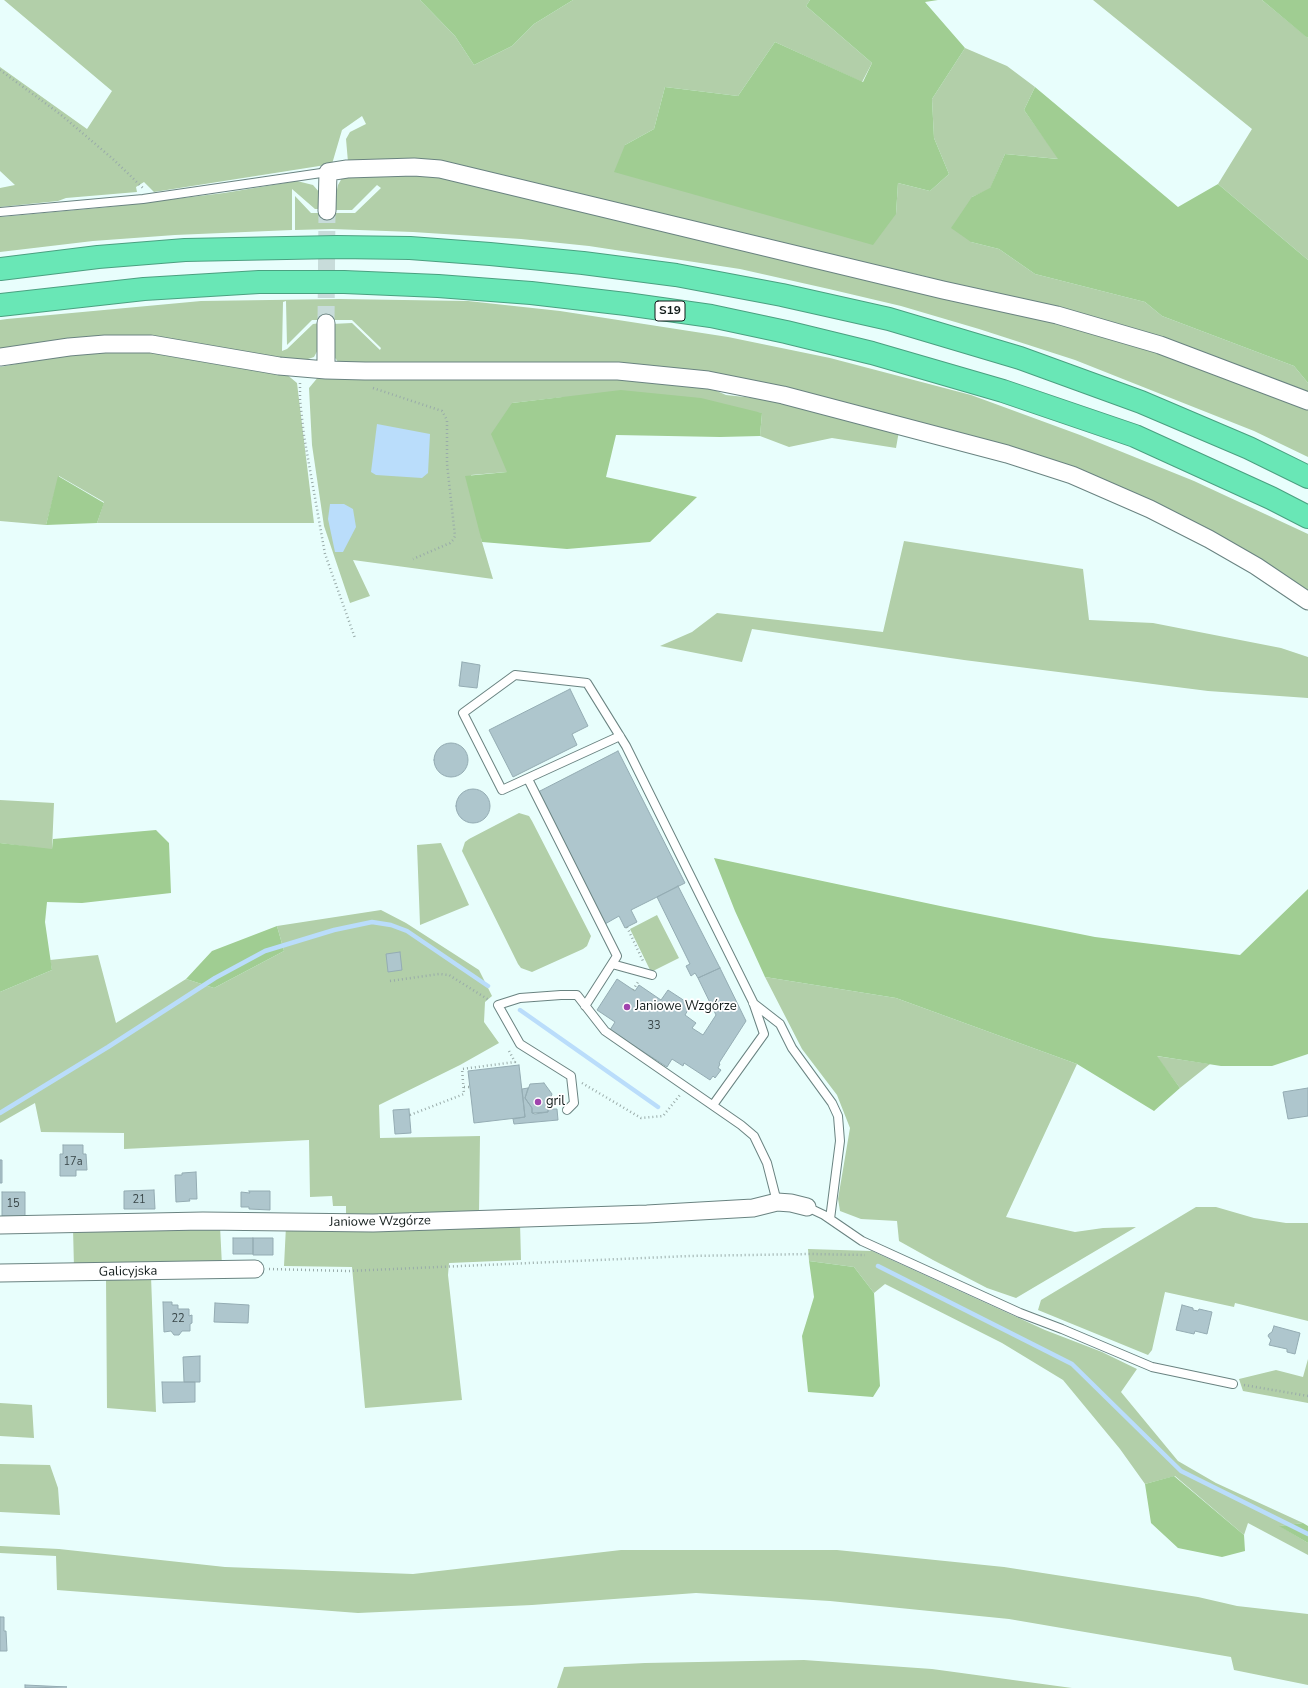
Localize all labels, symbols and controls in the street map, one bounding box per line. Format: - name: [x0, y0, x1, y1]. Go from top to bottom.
- road number: S19: [655, 301, 685, 321]
- place label: Janiowe Wzgórze: [635, 999, 737, 1015]
- marker: Janiowe Wzgórze: [622, 1002, 632, 1012]
- house number: 33: [647, 1019, 661, 1033]
- place label: gril: [546, 1094, 565, 1110]
- marker: gril: [533, 1097, 543, 1107]
- house number: 17a: [63, 1155, 83, 1169]
- house number: 21: [132, 1193, 146, 1207]
- house number: 15: [6, 1197, 20, 1211]
- street label: Janiowe Wzgórze: [329, 1213, 431, 1231]
- street label: Galicyjska: [99, 1264, 157, 1280]
- house number: 22: [171, 1312, 185, 1326]

